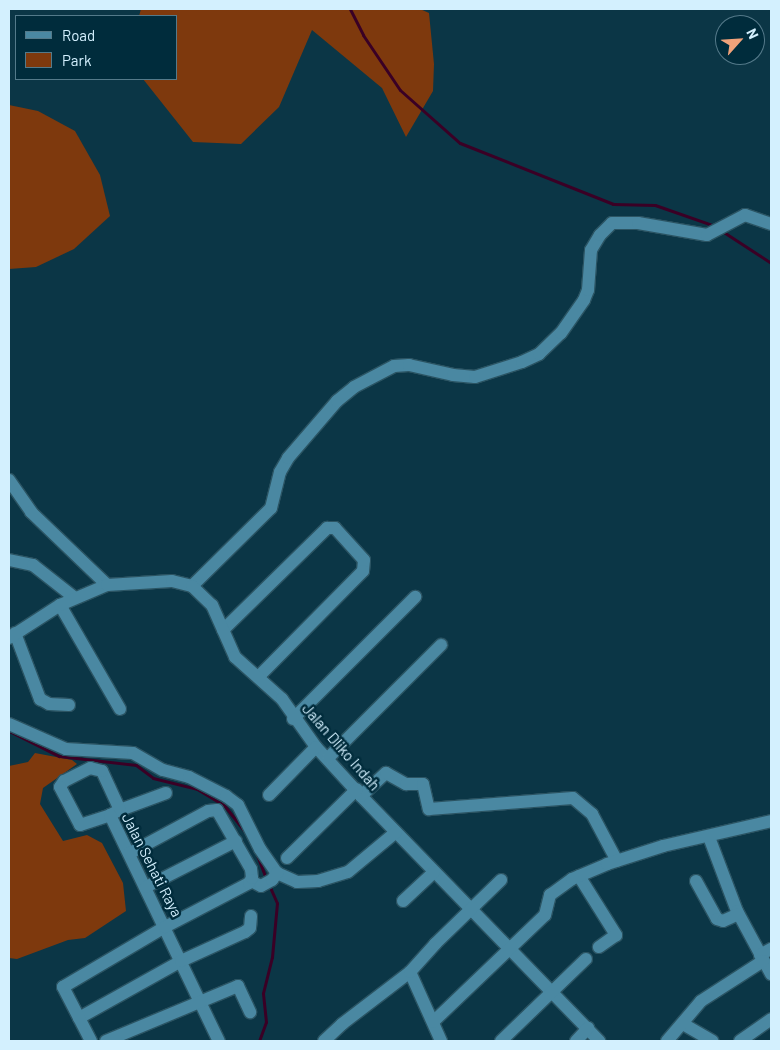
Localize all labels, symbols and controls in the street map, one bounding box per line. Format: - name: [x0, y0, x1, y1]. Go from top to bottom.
- legend: [15, 15, 178, 80]
- north arrow: [715, 15, 765, 65]
- text: Road: [62, 26, 95, 44]
- text: N: [743, 26, 763, 42]
- text: Park: [62, 51, 91, 69]
- street label: Jalan Dliko Indah: [298, 700, 384, 794]
- street label: Jalan Sehati Raya: [118, 810, 186, 920]

